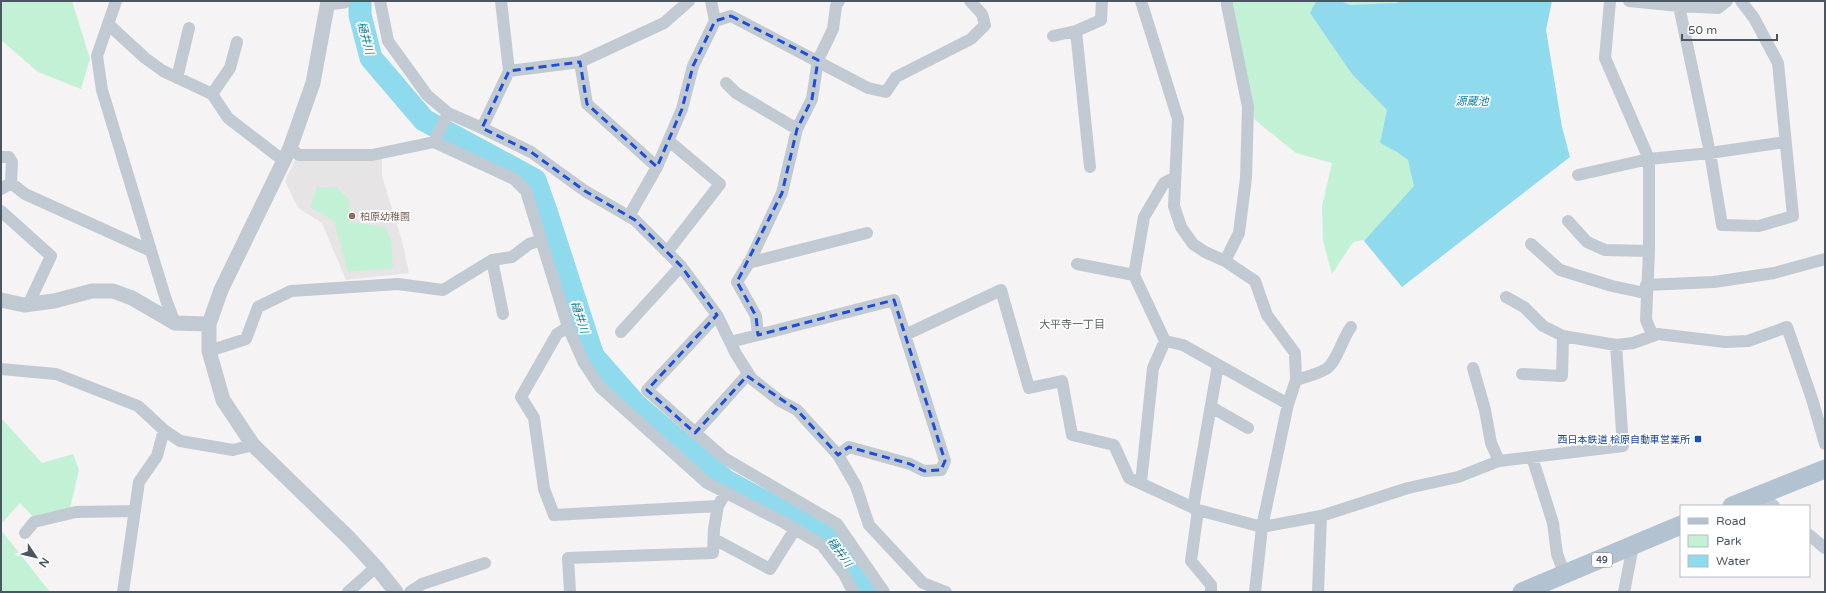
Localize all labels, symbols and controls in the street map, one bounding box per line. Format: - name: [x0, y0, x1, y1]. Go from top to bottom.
- scale bar: [1682, 16, 1777, 42]
- water label: 樋井川: [355, 21, 376, 57]
- text: 50 m: [1688, 23, 1717, 37]
- water label: 源蔵池: [1456, 95, 1489, 108]
- marker: 柏原幼稚園: [347, 211, 357, 221]
- place label: 柏原幼稚園: [360, 211, 410, 223]
- water label: 樋井川: [568, 299, 591, 336]
- district label: 大平寺一丁目: [1039, 318, 1105, 331]
- place label: 西日本鉄道 桧原自動車営業所: [1557, 434, 1690, 446]
- marker: 西日本鉄道 桧原自動車営業所: [1693, 434, 1703, 444]
- legend: [1680, 505, 1810, 577]
- text: Road: [1716, 514, 1746, 528]
- text: Park: [1716, 534, 1742, 548]
- water label: 樋井川: [824, 535, 855, 570]
- north arrow: [16, 537, 56, 577]
- road number: 49: [1592, 553, 1612, 567]
- text: Water: [1716, 554, 1751, 568]
- text: N: [36, 555, 52, 570]

